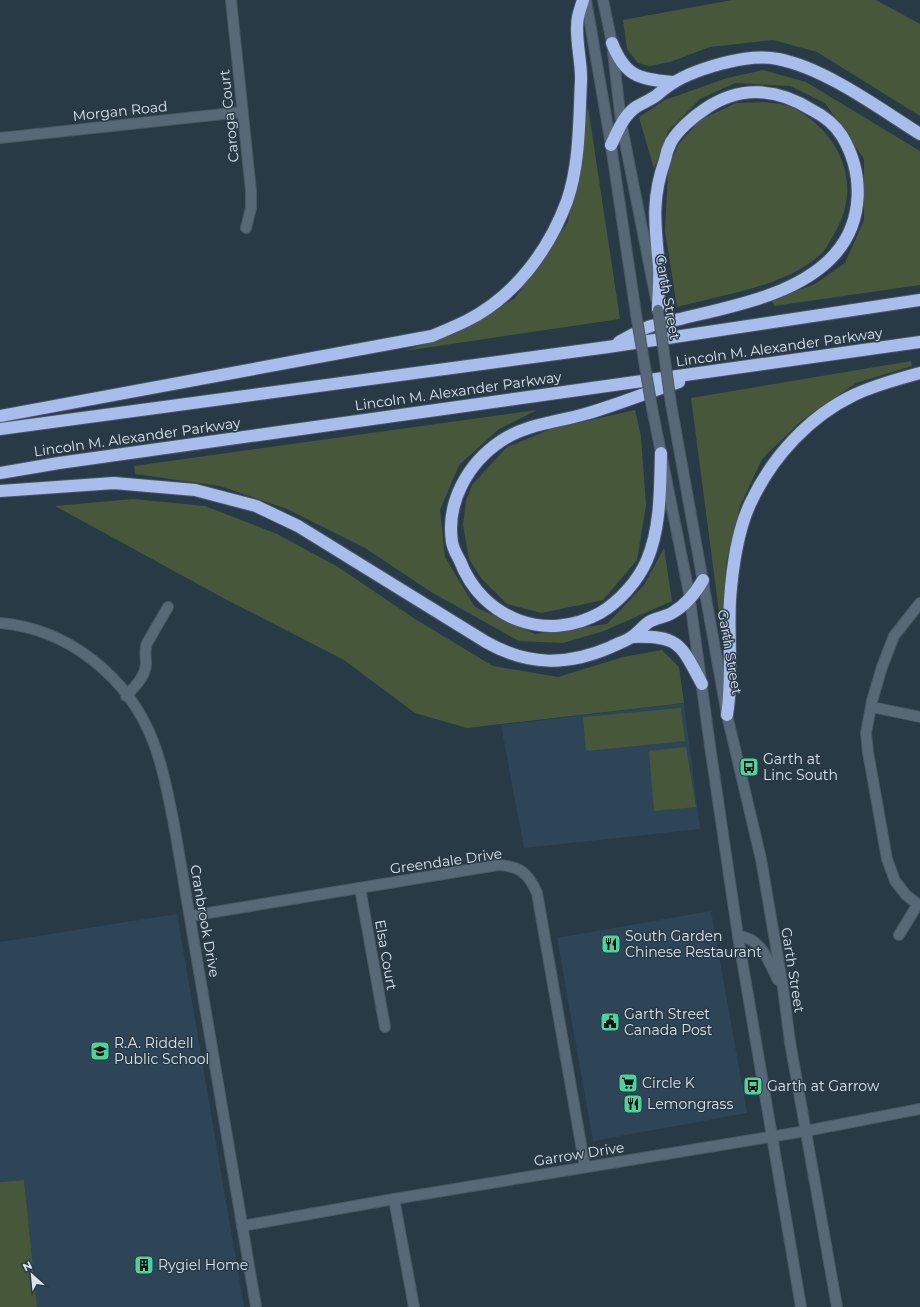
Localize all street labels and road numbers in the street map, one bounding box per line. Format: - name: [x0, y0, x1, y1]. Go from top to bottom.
- street label: Caroga Court: [215, 68, 243, 163]
- street label: Morgan Road: [72, 97, 168, 125]
- street label: Garth Street: [652, 253, 684, 341]
- street label: Lincoln M. Alexander Parkway: [675, 324, 884, 370]
- street label: Lincoln M. Alexander Parkway: [354, 368, 563, 414]
- street label: Lincoln M. Alexander Parkway: [33, 414, 242, 460]
- street label: Garth Street: [714, 608, 746, 696]
- street label: Greendale Drive: [389, 844, 503, 878]
- street label: Cranbrook Drive: [186, 863, 224, 979]
- street label: Elsa Court: [371, 918, 401, 992]
- street label: Garth Street: [777, 926, 809, 1014]
- street label: Garrow Drive: [533, 1138, 625, 1170]

